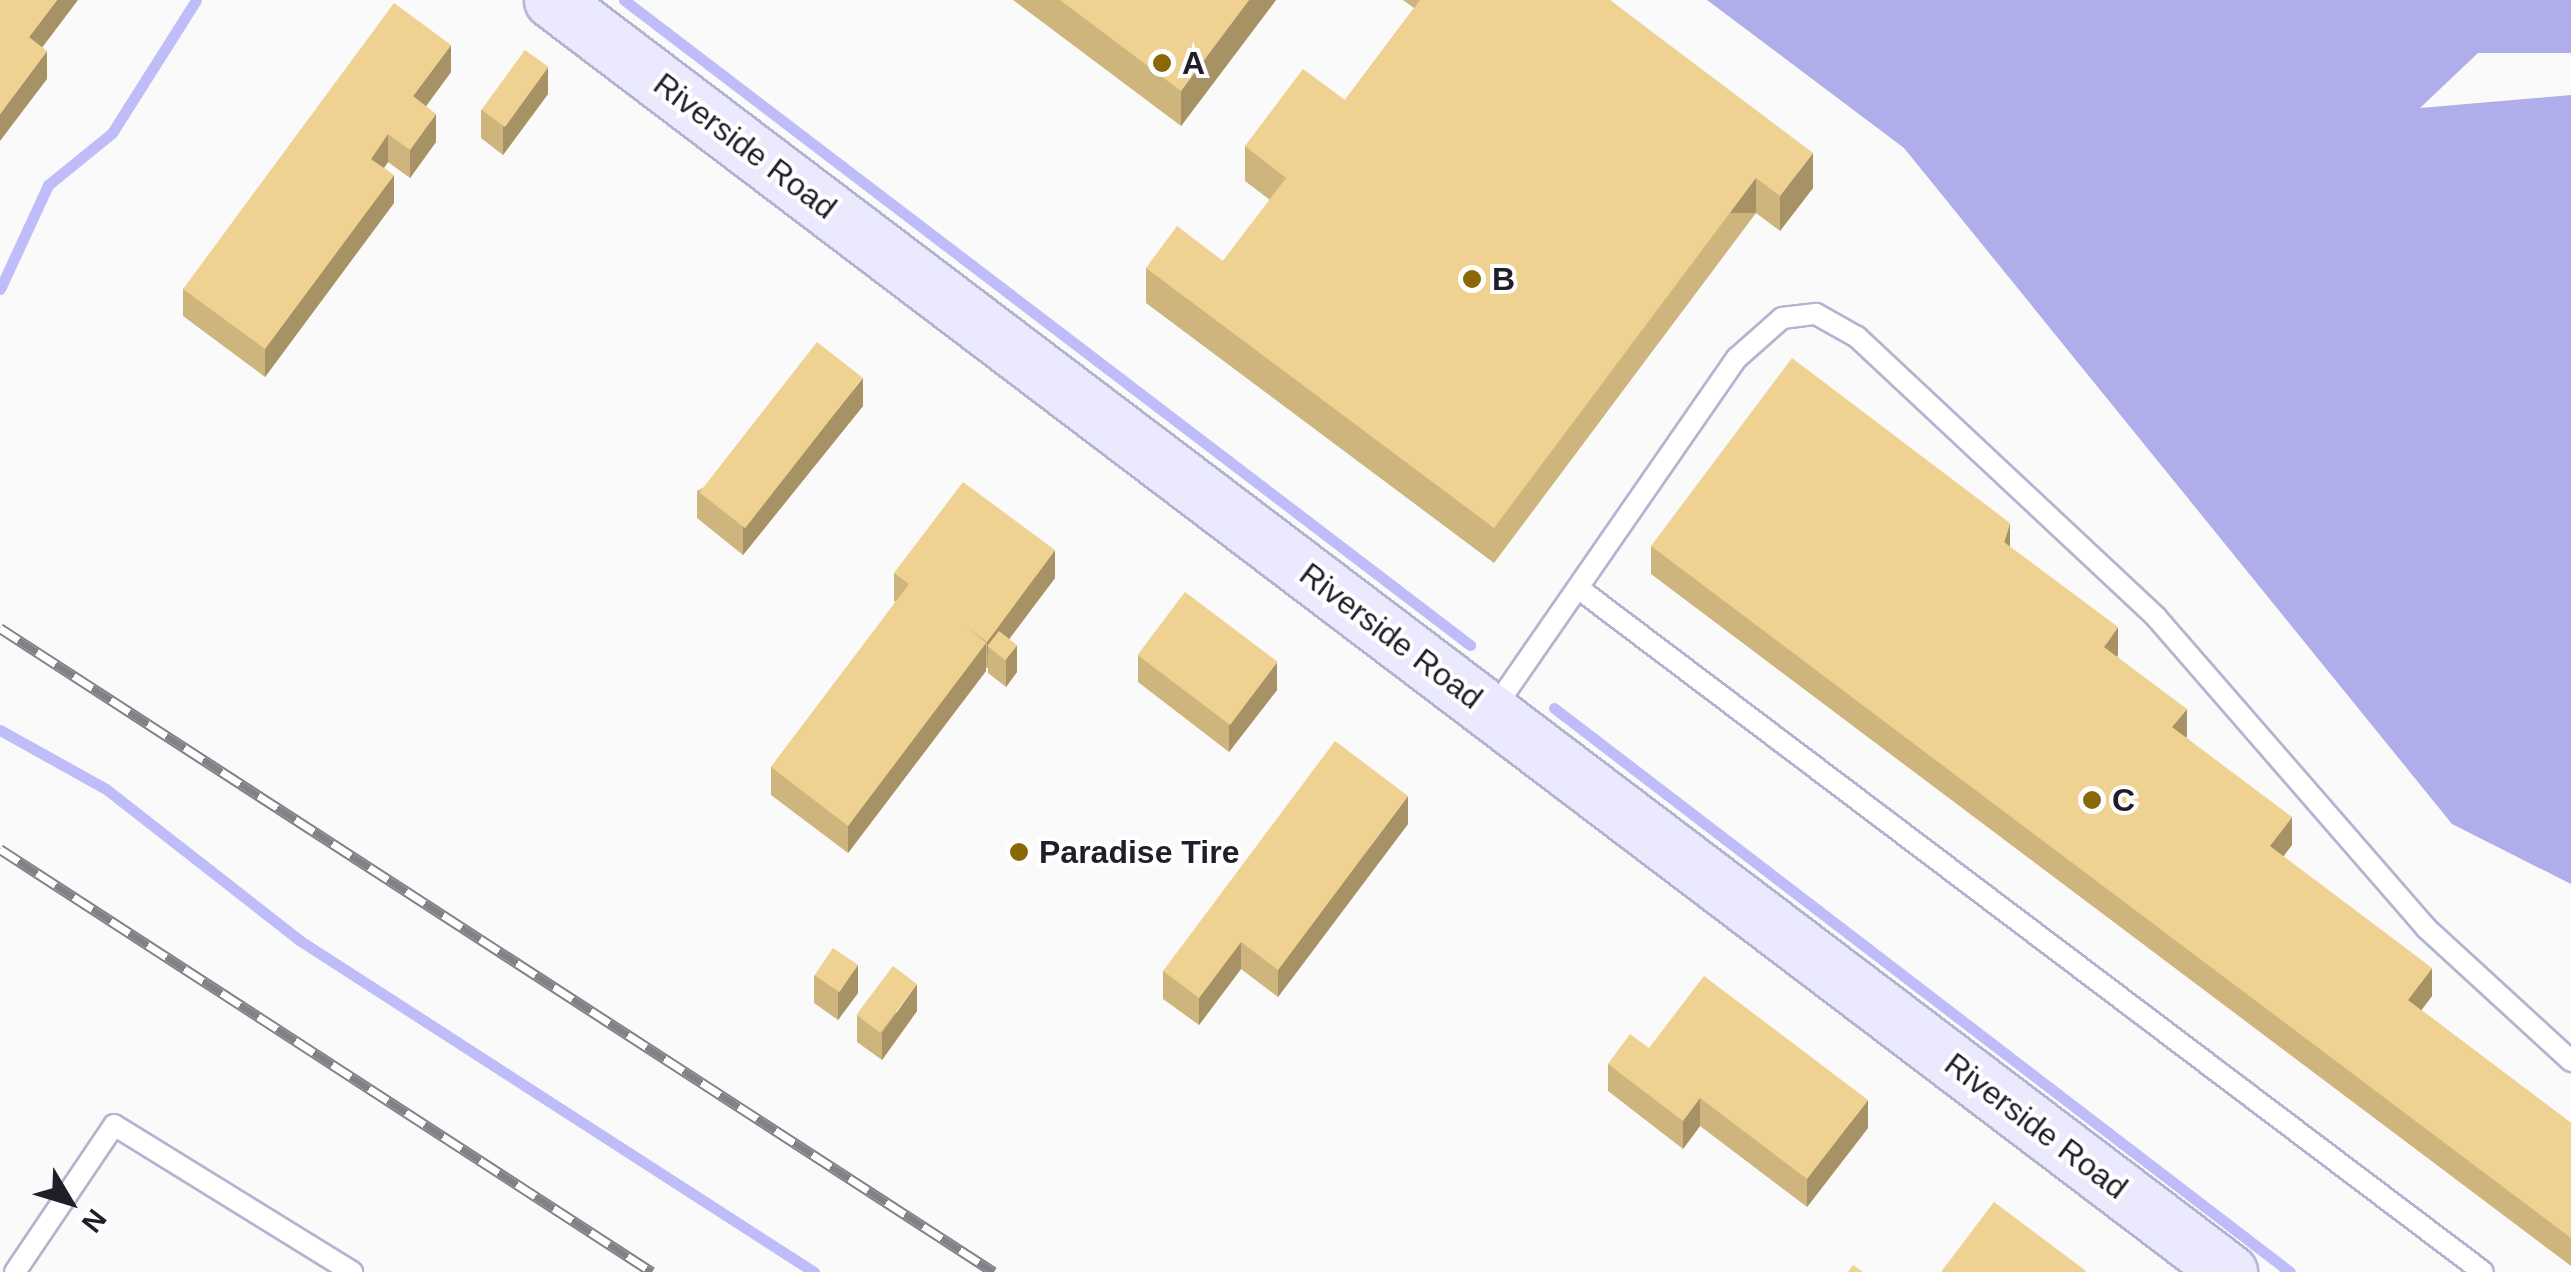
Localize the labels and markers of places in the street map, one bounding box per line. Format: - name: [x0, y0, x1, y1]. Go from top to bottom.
- place label: A: [1182, 44, 1205, 82]
- marker: A: [1151, 52, 1173, 74]
- place label: B: [1492, 260, 1515, 298]
- marker: B: [1461, 268, 1483, 290]
- place label: C: [2112, 781, 2135, 819]
- marker: C: [2081, 789, 2103, 811]
- place label: Paradise Tire: [1039, 833, 1239, 871]
- marker: Paradise Tire: [1008, 841, 1030, 863]

